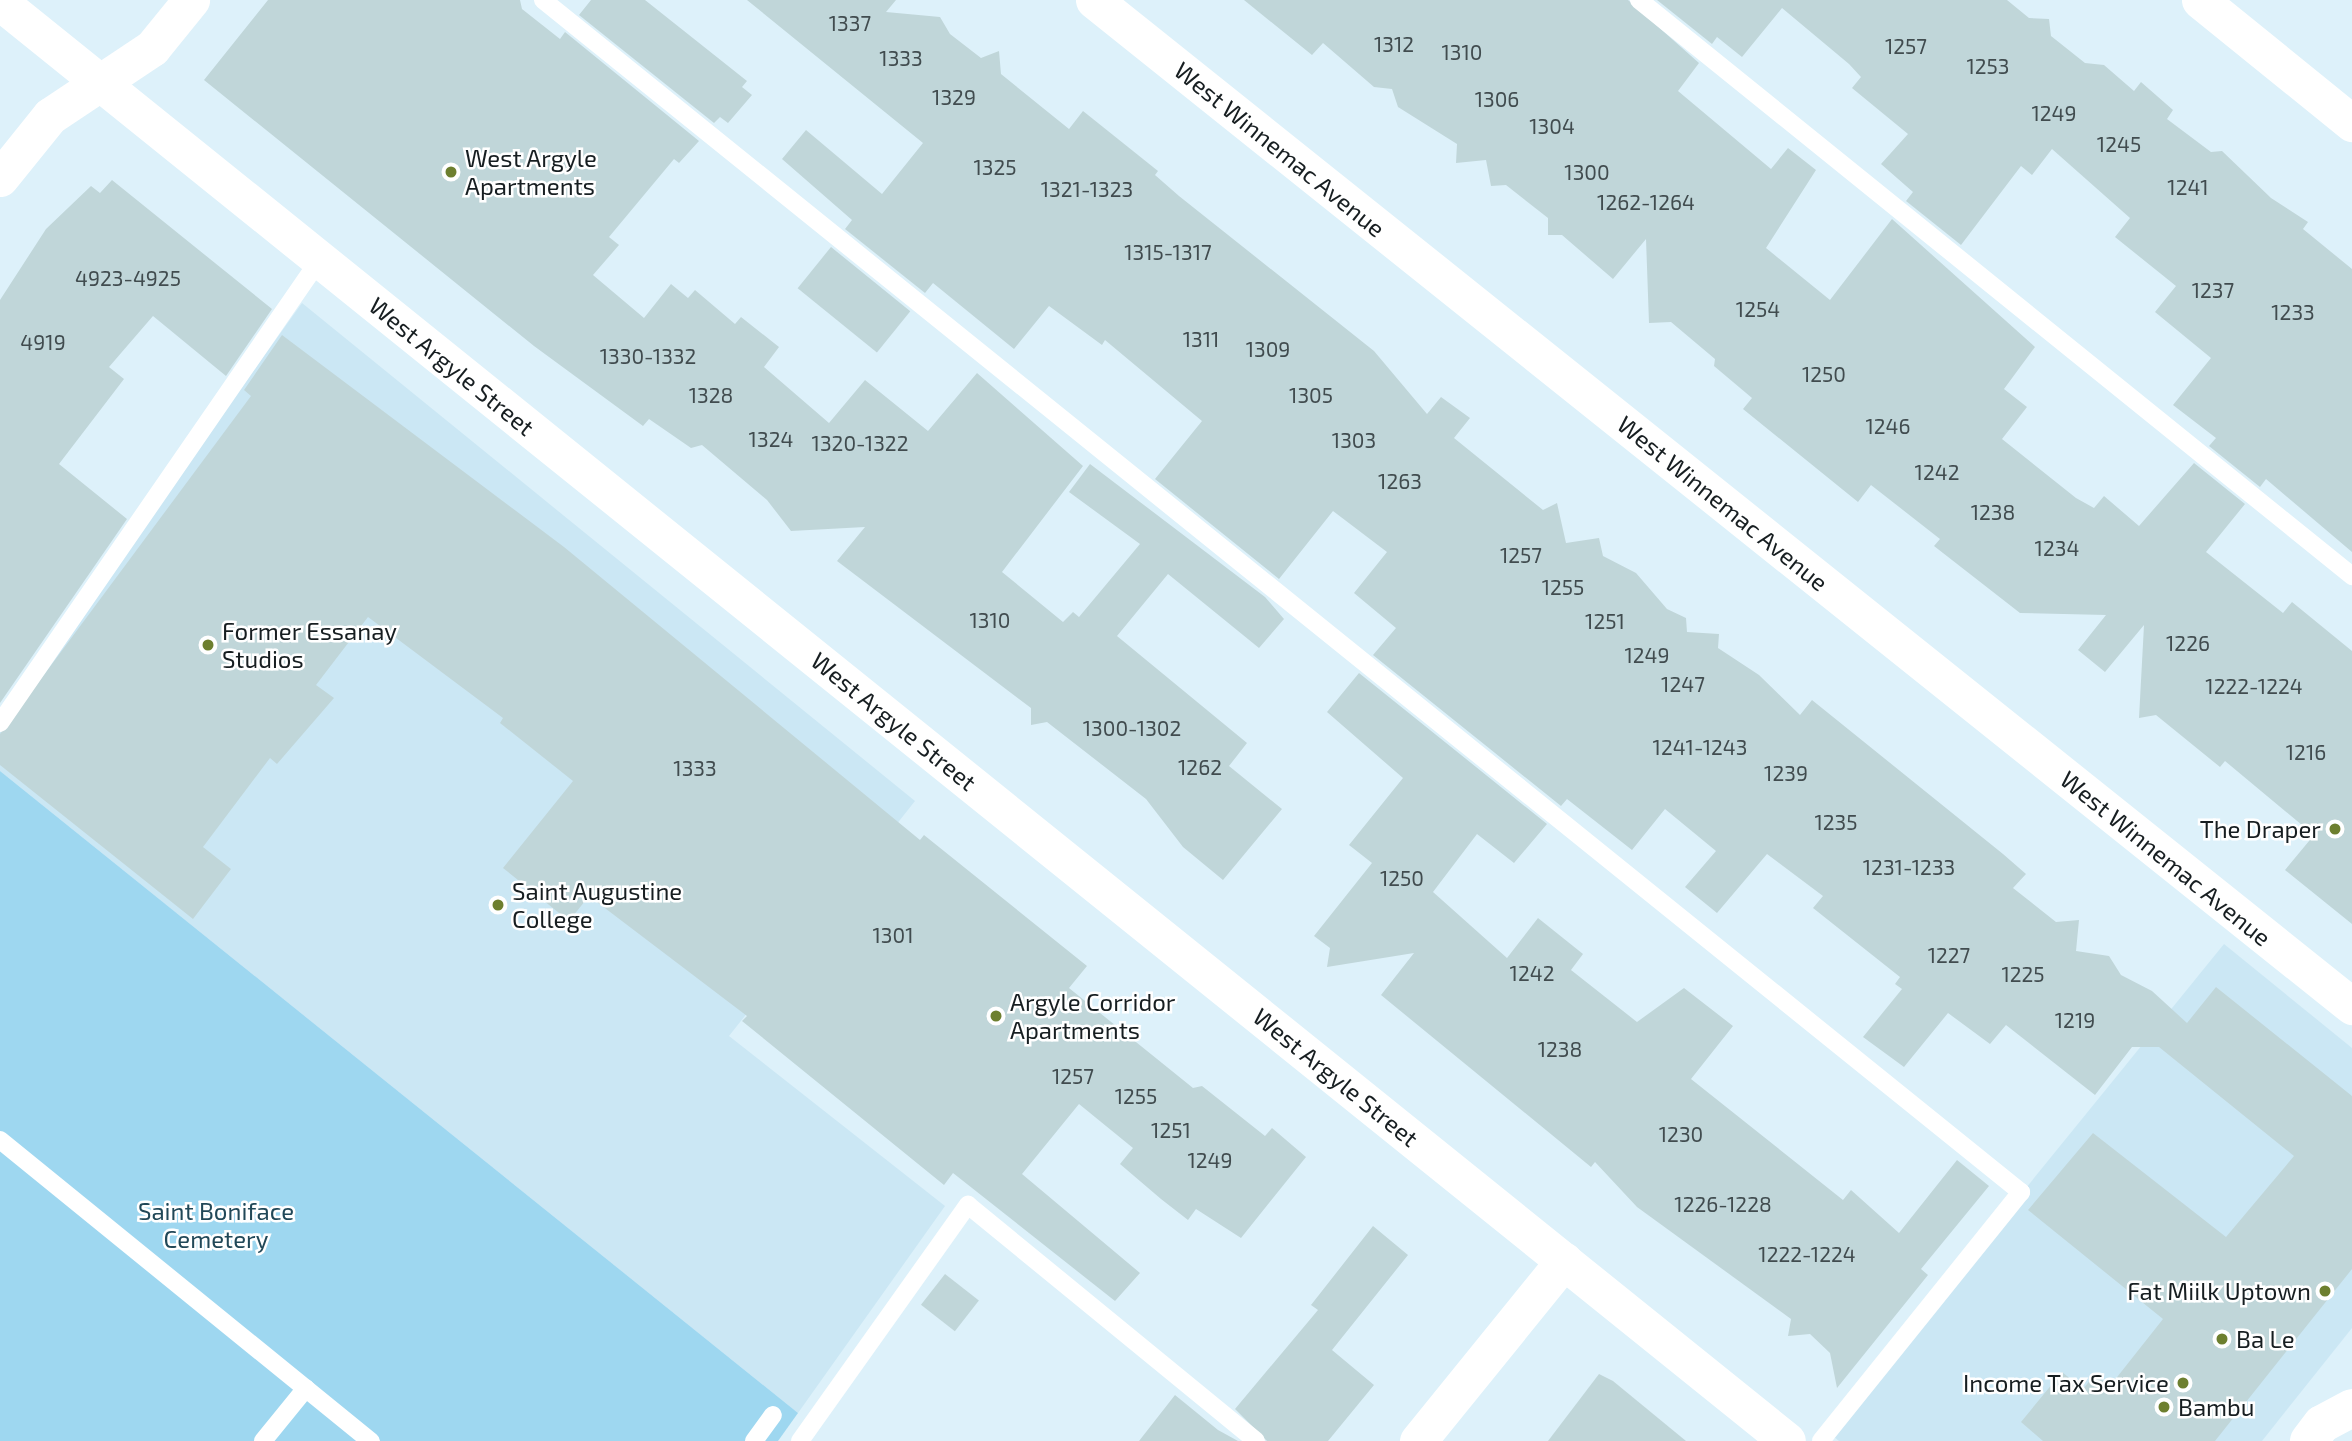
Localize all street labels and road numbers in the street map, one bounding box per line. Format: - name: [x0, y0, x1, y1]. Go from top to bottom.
- street label: West Winnemac Avenue: [1169, 55, 1391, 243]
- street label: West Argyle Street: [363, 290, 541, 442]
- street label: West Winnemac Avenue: [1612, 409, 1834, 597]
- street label: West Argyle Street: [805, 645, 983, 797]
- street label: West Winnemac Avenue: [2055, 764, 2277, 952]
- street label: West Argyle Street: [1247, 1001, 1425, 1153]

